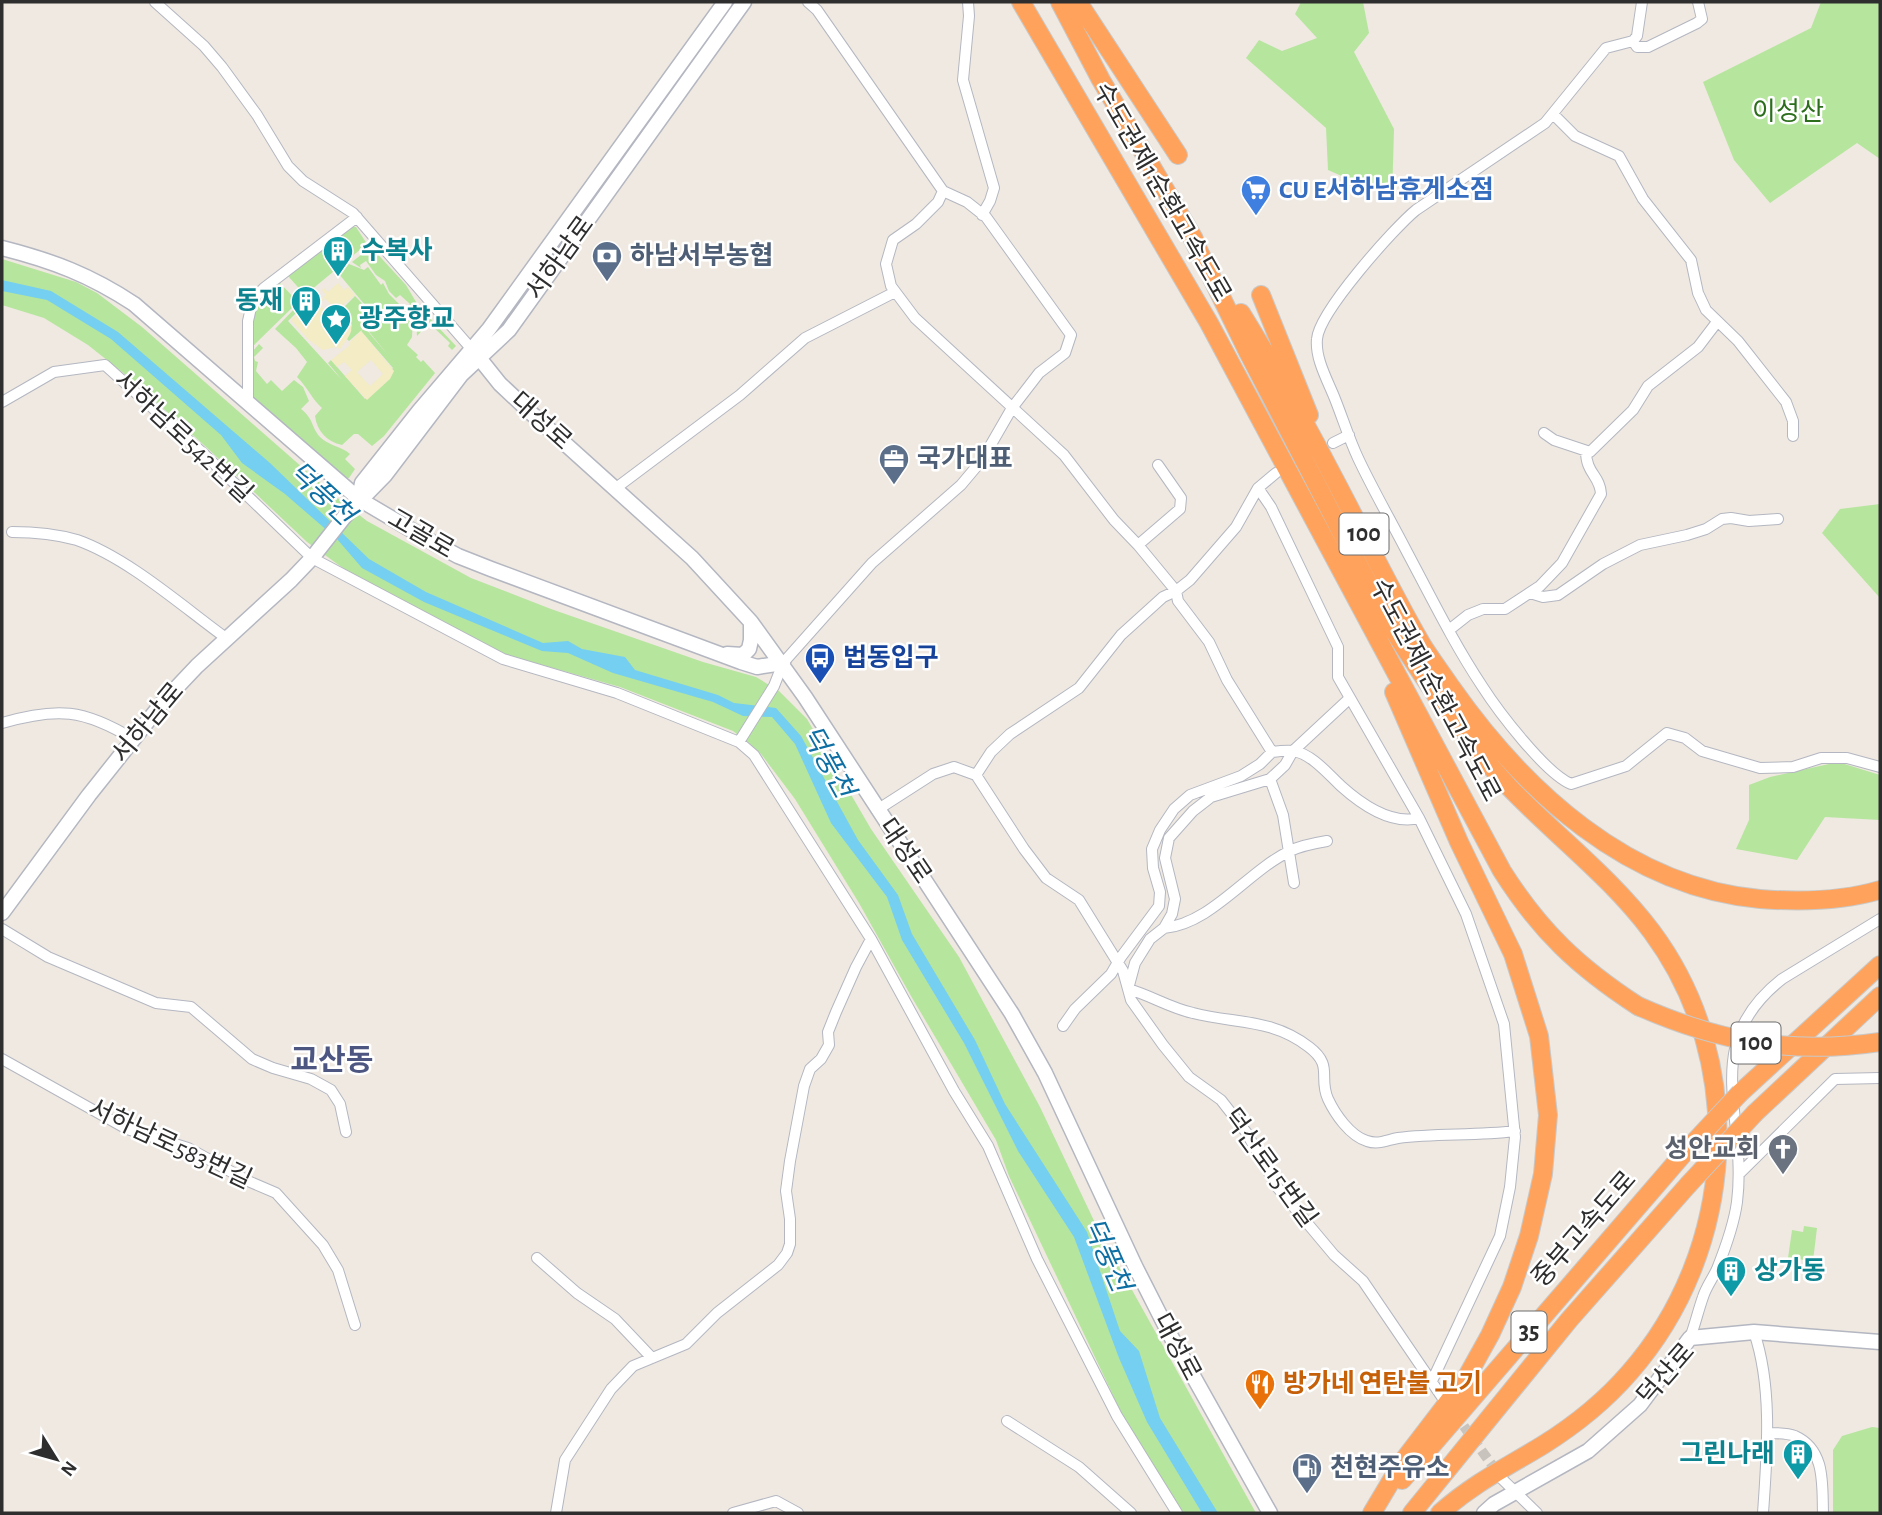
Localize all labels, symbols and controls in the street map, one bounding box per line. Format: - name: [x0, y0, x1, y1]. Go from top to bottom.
- street label: 수도권제1순환고속도로: [1089, 78, 1236, 306]
- park label: 이성산: [1752, 98, 1824, 125]
- supermarket icon: CU E서하남휴게소점: [1239, 173, 1273, 217]
- place label: CU E서하남휴게소점: [1279, 175, 1494, 203]
- street label: 서하남로: [521, 211, 599, 304]
- building icon: 수복사: [321, 234, 355, 278]
- place label: 수복사: [361, 237, 433, 264]
- bank icon: 하남서부농협: [590, 239, 624, 283]
- place label: 하남서부농협: [630, 241, 774, 269]
- building icon: 동재: [289, 284, 323, 328]
- place label: 동재: [235, 287, 283, 314]
- place icon: 광주향교: [319, 302, 353, 346]
- place label: 광주향교: [359, 305, 455, 332]
- street label: 서하남로542번길: [109, 366, 258, 507]
- street label: 대성로: [506, 387, 577, 455]
- office icon: 국가대표: [877, 442, 911, 486]
- place label: 국가대표: [917, 444, 1013, 472]
- water label: 덕풍천: [283, 456, 363, 533]
- street label: 고골로: [383, 505, 459, 563]
- road number: 100: [1340, 514, 1388, 554]
- street label: 수도권제1순환고속도로: [1365, 574, 1506, 806]
- bus stop icon: 법동입구: [803, 641, 837, 685]
- place label: 법동입구: [843, 644, 939, 671]
- street label: 서하남로: [107, 677, 189, 768]
- water label: 덕풍천: [796, 720, 861, 805]
- street label: 대성로: [874, 813, 937, 888]
- road number: 100: [1732, 1023, 1780, 1064]
- district label: 교산동: [291, 1044, 373, 1076]
- street label: 서하남로583번길: [84, 1094, 256, 1193]
- street label: 덕산로15번길: [1219, 1103, 1322, 1232]
- church icon: 성안교회: [1766, 1132, 1800, 1176]
- place label: 성안교회: [1664, 1134, 1760, 1162]
- street label: 중부고속도로: [1526, 1166, 1641, 1292]
- water label: 덕풍천: [1077, 1213, 1138, 1299]
- building icon: 상가동: [1714, 1254, 1748, 1298]
- place label: 상가동: [1754, 1256, 1826, 1284]
- street label: 대성로: [1149, 1309, 1206, 1385]
- road number: 35: [1512, 1312, 1546, 1352]
- street label: 덕산로: [1632, 1338, 1699, 1410]
- restaurant icon: 방가네 연탄불 고기: [1243, 1367, 1277, 1411]
- place label: 방가네 연탄불 고기: [1283, 1369, 1482, 1397]
- north arrow: [21, 1424, 91, 1494]
- building icon: 그린나래: [1781, 1437, 1815, 1481]
- place label: 그린나래: [1679, 1440, 1775, 1467]
- fuel station icon: 천현주유소: [1290, 1451, 1324, 1495]
- place label: 천현주유소: [1330, 1454, 1450, 1481]
- text: N: [57, 1457, 80, 1479]

